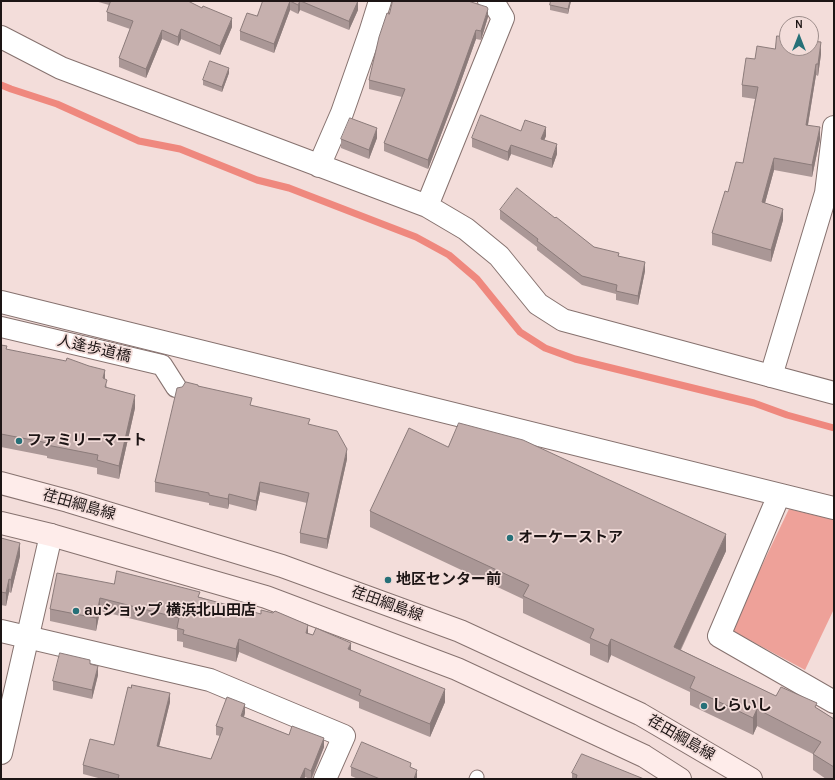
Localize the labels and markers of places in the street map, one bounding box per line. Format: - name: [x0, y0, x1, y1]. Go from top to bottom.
- place label: ファミリーマート: [27, 432, 147, 450]
- marker: ファミリーマート: [14, 436, 24, 446]
- place label: オーケーストア: [518, 529, 623, 547]
- marker: オーケーストア: [505, 533, 515, 543]
- place label: 地区センター前: [396, 571, 501, 589]
- marker: 地区センター前: [383, 575, 393, 585]
- place label: auショップ 横浜北山田店: [84, 602, 256, 620]
- marker: auショップ 横浜北山田店: [71, 606, 81, 616]
- place label: しらいし: [712, 697, 772, 715]
- marker: しらいし: [699, 701, 709, 711]

